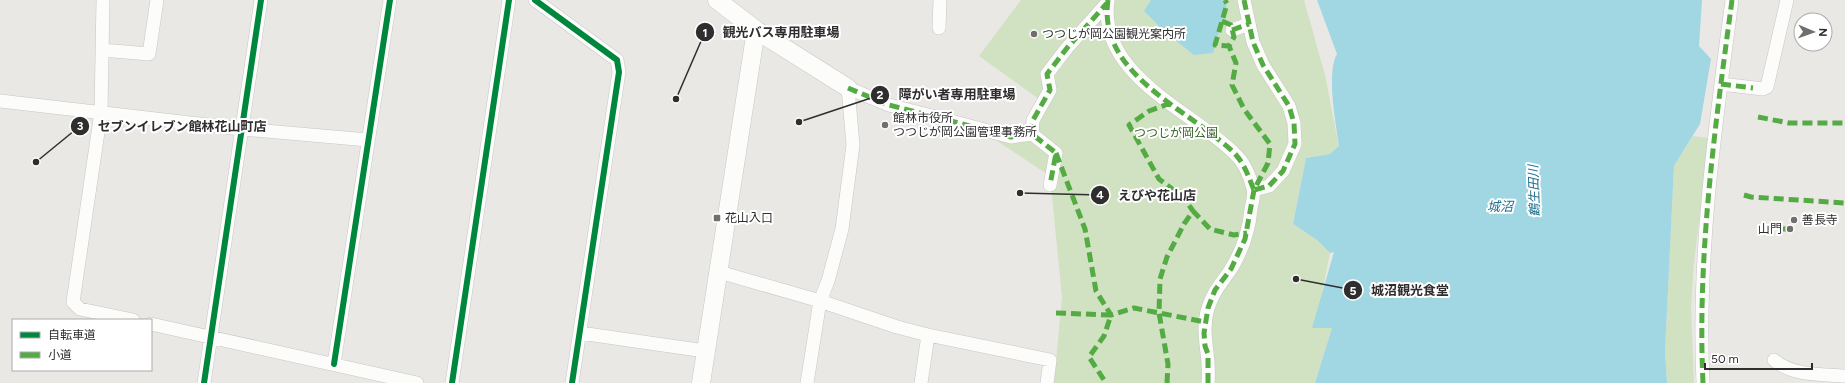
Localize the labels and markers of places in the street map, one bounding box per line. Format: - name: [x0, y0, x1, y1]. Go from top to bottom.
- callout: 観光バス専用駐車場: [695, 20, 848, 45]
- place label: つつじが岡公園観光案内所: [1042, 27, 1186, 41]
- marker: つつじが岡公園観光案内所: [1029, 29, 1039, 39]
- callout: 障がい者専用駐車場: [870, 82, 1023, 107]
- place label: 館林市役所 つつじが岡公園管理事務所: [893, 111, 1037, 139]
- callout: セブンイレブン館林花山町店: [70, 114, 275, 139]
- marker: 館林市役所 つつじが岡公園管理事務所: [880, 120, 890, 130]
- callout: えびや花山店: [1090, 183, 1204, 208]
- place label: 花山入口: [725, 211, 773, 225]
- marker: 花山入口: [712, 213, 722, 223]
- place label: 善長寺: [1802, 213, 1838, 227]
- marker: 善長寺: [1789, 215, 1799, 225]
- place label: 山門: [1758, 222, 1782, 236]
- marker: 山門: [1785, 224, 1795, 234]
- callout: 城沼観光食堂: [1343, 278, 1457, 303]

